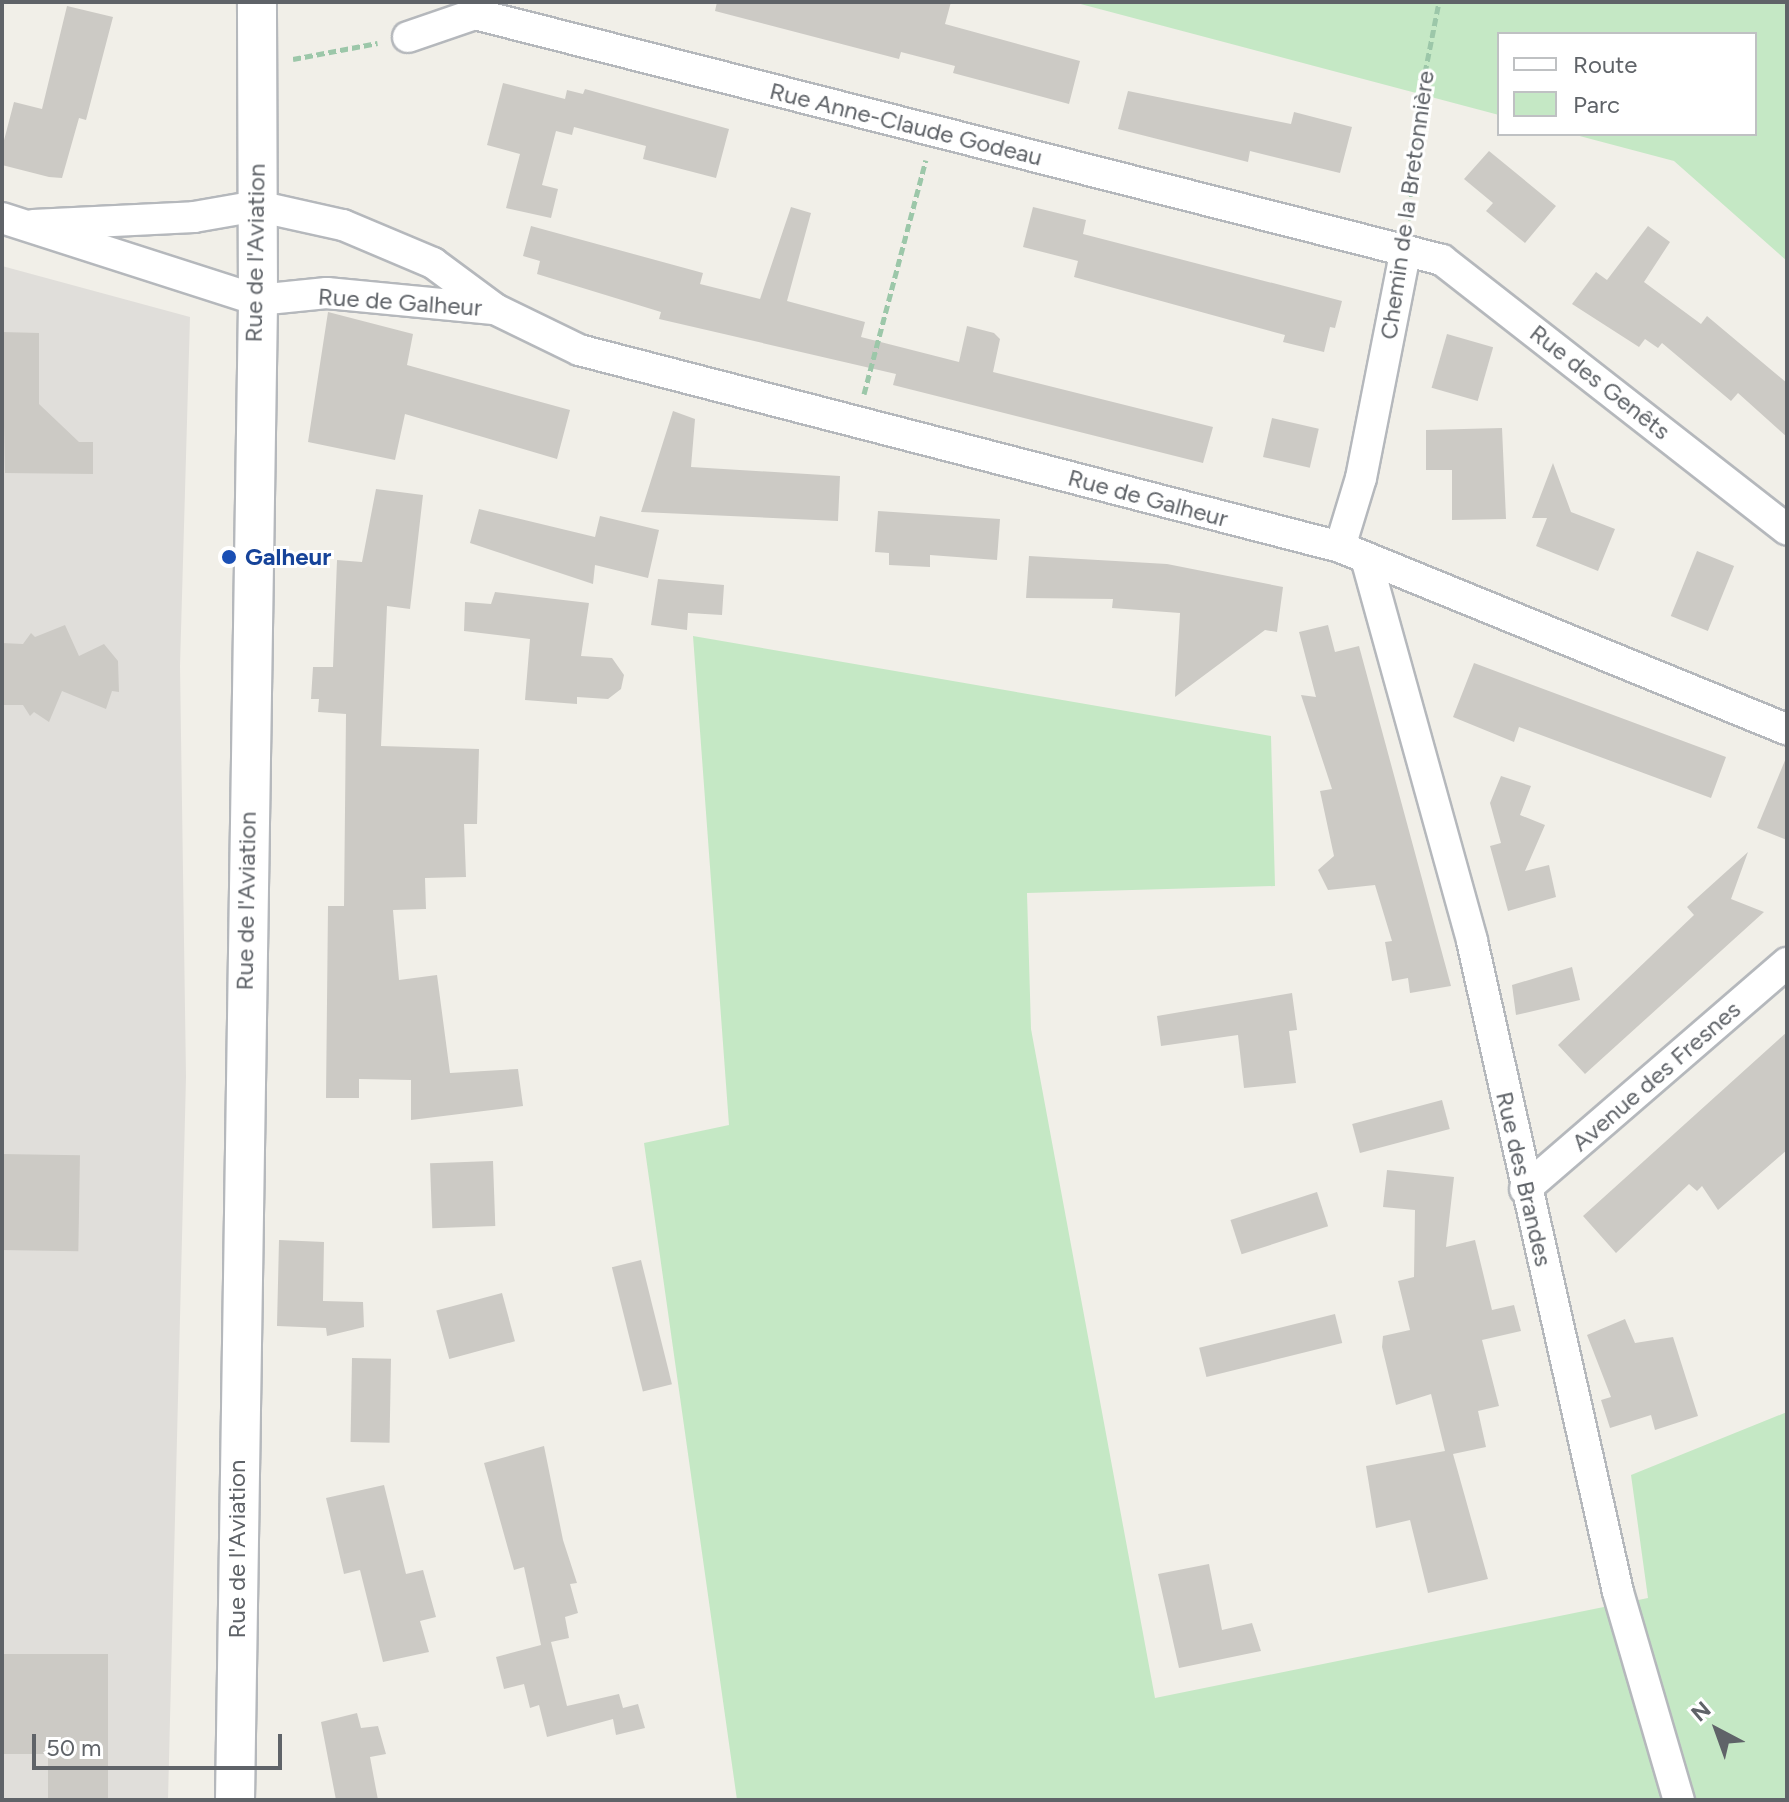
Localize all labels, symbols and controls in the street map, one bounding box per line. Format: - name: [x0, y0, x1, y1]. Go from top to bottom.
- legend: [1497, 32, 1757, 136]
- text: Route: [1573, 50, 1637, 79]
- street label: Chemin de la Bretonnière: [1374, 69, 1440, 341]
- street label: Rue Anne-Claude Godeau: [767, 76, 1045, 172]
- text: Parc: [1573, 90, 1620, 119]
- street label: Rue de l'Aviation: [239, 163, 271, 343]
- street label: Rue de Galheur: [317, 282, 483, 322]
- street label: Rue des Genêts: [1524, 318, 1676, 446]
- street label: Rue de Galheur: [1065, 463, 1231, 533]
- place label: Galheur: [245, 543, 331, 571]
- marker: Galheur: [220, 548, 238, 566]
- street label: Rue de l'Aviation: [230, 811, 262, 991]
- street label: Avenue des Fresnes: [1566, 995, 1746, 1157]
- street label: Rue des Brandes: [1490, 1089, 1558, 1269]
- street label: Rue de l'Aviation: [223, 1460, 251, 1638]
- north arrow: [1677, 1690, 1757, 1770]
- text: N: [1686, 1696, 1716, 1727]
- scale bar: [36, 1718, 286, 1768]
- text: 50 m: [46, 1733, 102, 1762]

